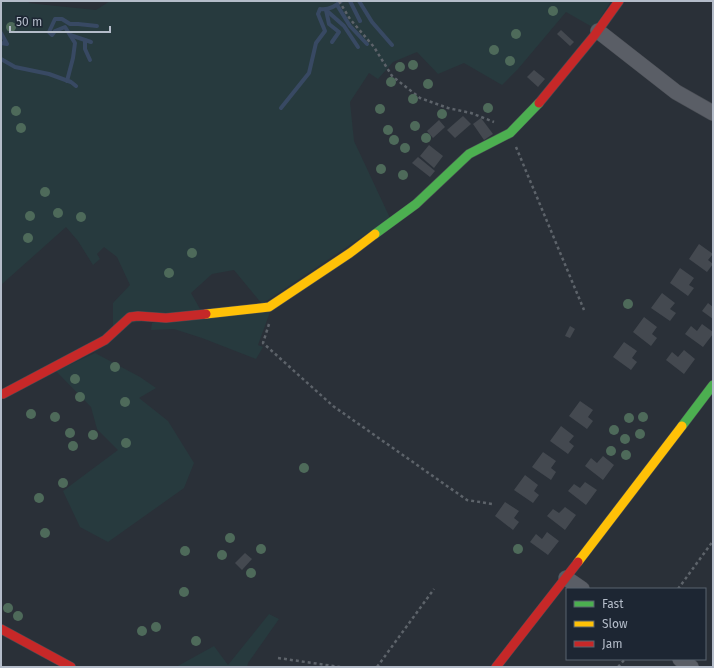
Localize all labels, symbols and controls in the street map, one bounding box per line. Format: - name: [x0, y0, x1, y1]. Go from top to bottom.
- scale bar: [10, 8, 110, 34]
- text: 50 m: [16, 15, 42, 29]
- legend: [566, 588, 706, 660]
- text: Fast: [602, 597, 624, 611]
- text: Slow: [602, 617, 628, 631]
- text: Jam: [602, 637, 622, 651]

